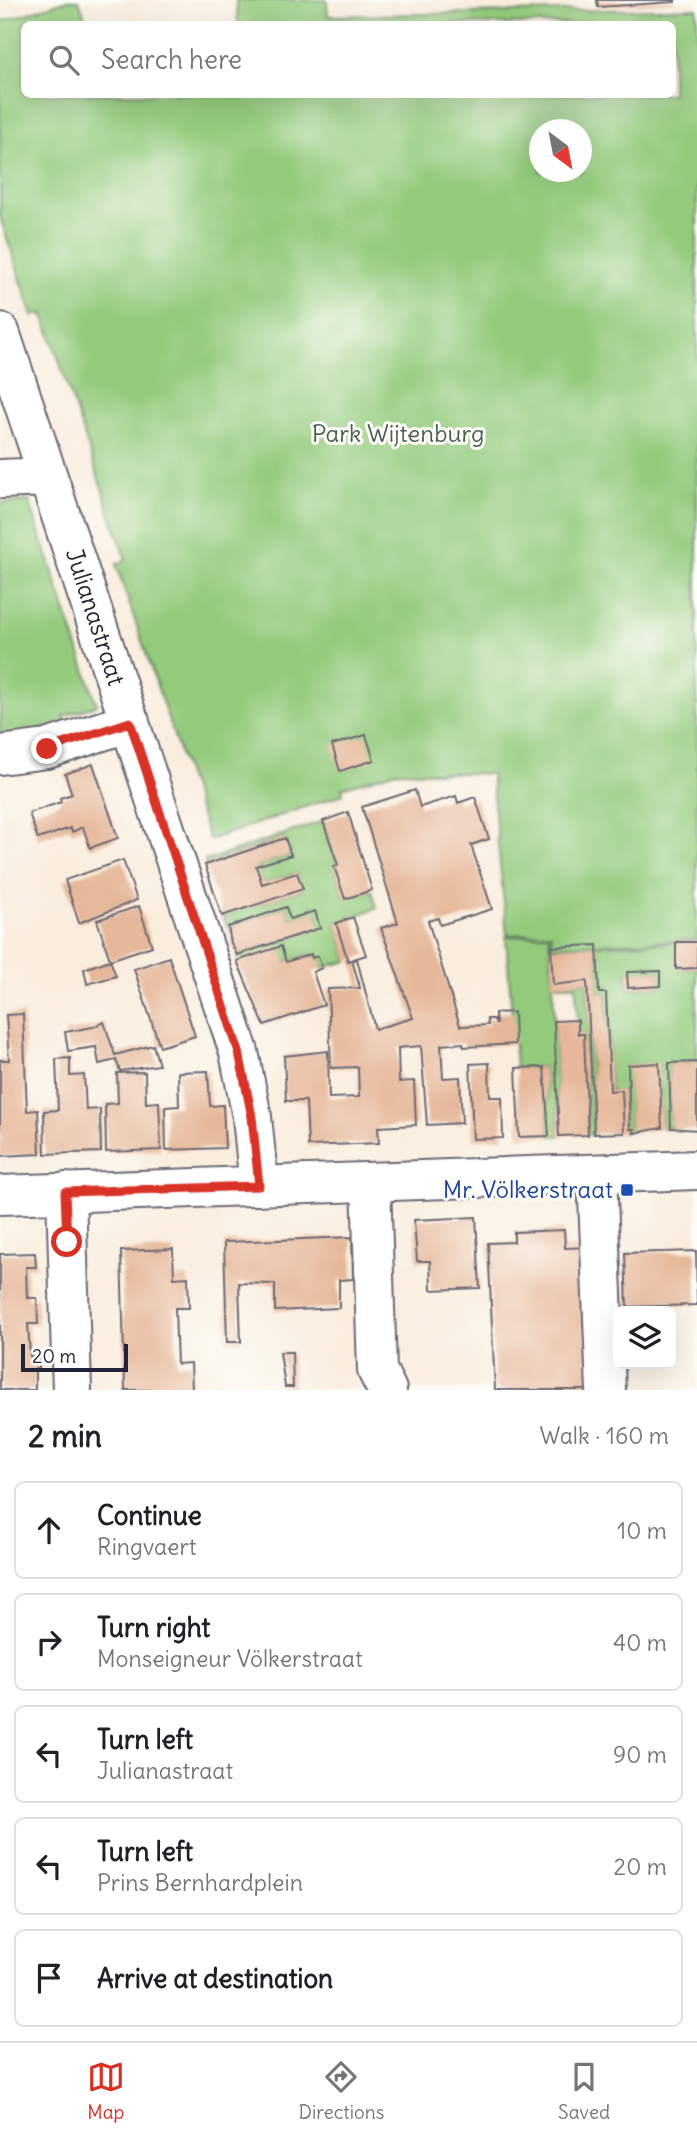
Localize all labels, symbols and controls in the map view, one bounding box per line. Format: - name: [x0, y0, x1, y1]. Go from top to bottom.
- search box: [21, 21, 676, 98]
- icon: search: [45, 41, 83, 79]
- text: Search here: [101, 43, 242, 76]
- north arrow: [529, 119, 592, 182]
- park label: Park Wijtenburg: [312, 418, 484, 448]
- street label: Julianastraat: [60, 544, 132, 689]
- route end: [31, 733, 62, 764]
- place label: Mr. Völkerstraat: [443, 1174, 613, 1204]
- marker: Mr. Völkerstraat: [619, 1182, 635, 1198]
- route start: [51, 1226, 82, 1257]
- map controls: [613, 1306, 676, 1369]
- button: layers: [613, 1306, 676, 1369]
- scale bar: [21, 1341, 128, 1373]
- text: 20 m: [32, 1344, 76, 1368]
- text: 2 min: [28, 1417, 102, 1455]
- text: Walk · 160 m: [540, 1421, 669, 1450]
- text: Continue: [97, 1499, 202, 1532]
- icon: ahead: [30, 1511, 68, 1549]
- text: 10 m: [617, 1516, 667, 1545]
- text: Ringvaert: [97, 1532, 197, 1561]
- text: Turn right: [97, 1611, 210, 1644]
- icon: right: [30, 1623, 68, 1661]
- text: 40 m: [613, 1628, 667, 1657]
- text: Monseigneur Völkerstraat: [97, 1644, 363, 1673]
- text: Turn left: [97, 1723, 193, 1756]
- icon: left: [30, 1735, 68, 1773]
- text: 90 m: [613, 1740, 667, 1769]
- text: Julianastraat: [97, 1756, 233, 1785]
- text: Turn left: [97, 1835, 193, 1868]
- icon: left: [30, 1847, 68, 1885]
- text: 20 m: [614, 1852, 667, 1881]
- text: Prins Bernhardplein: [97, 1868, 303, 1897]
- icon: arrive: [30, 1959, 68, 1997]
- text: Arrive at destination: [97, 1962, 333, 1995]
- tab: Map: [87, 2058, 125, 2124]
- tab: Directions: [299, 2058, 384, 2124]
- tab: Saved: [558, 2058, 610, 2124]

